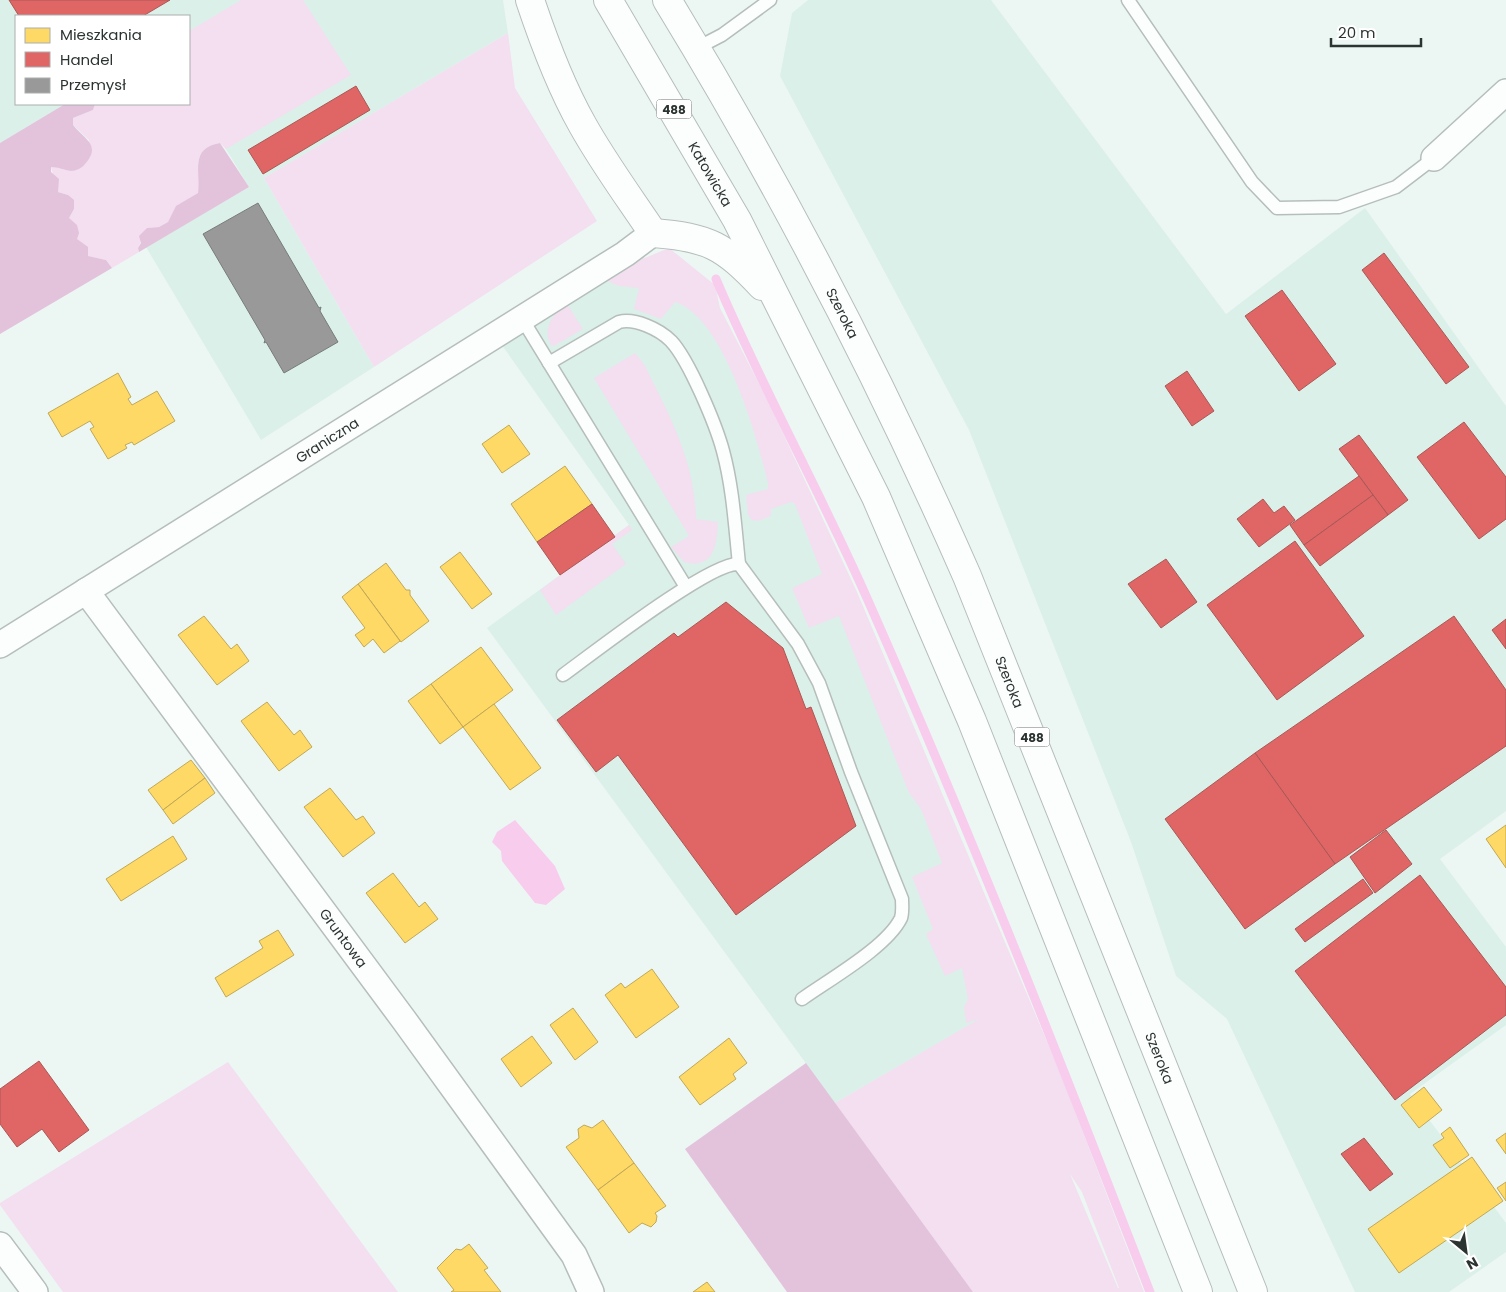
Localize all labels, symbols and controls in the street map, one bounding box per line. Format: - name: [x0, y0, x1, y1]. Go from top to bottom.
- legend: [15, 15, 190, 105]
- scale bar: [1331, 15, 1421, 47]
- text: 20 m: [1338, 22, 1376, 43]
- text: Mieszkania: [60, 24, 142, 45]
- text: Handel: [60, 49, 113, 70]
- text: Przemysł: [60, 74, 126, 95]
- road number: 488: [656, 100, 692, 118]
- street label: Katowicka: [683, 138, 737, 210]
- street label: Szeroka: [821, 285, 863, 342]
- street label: Graniczna: [292, 413, 363, 468]
- street label: Szeroka: [990, 653, 1029, 711]
- road number: 488: [1014, 728, 1050, 746]
- street label: Gruntowa: [315, 904, 372, 972]
- street label: Szeroka: [1140, 1029, 1179, 1087]
- north arrow: [1441, 1227, 1491, 1277]
- text: N: [1463, 1252, 1482, 1275]

